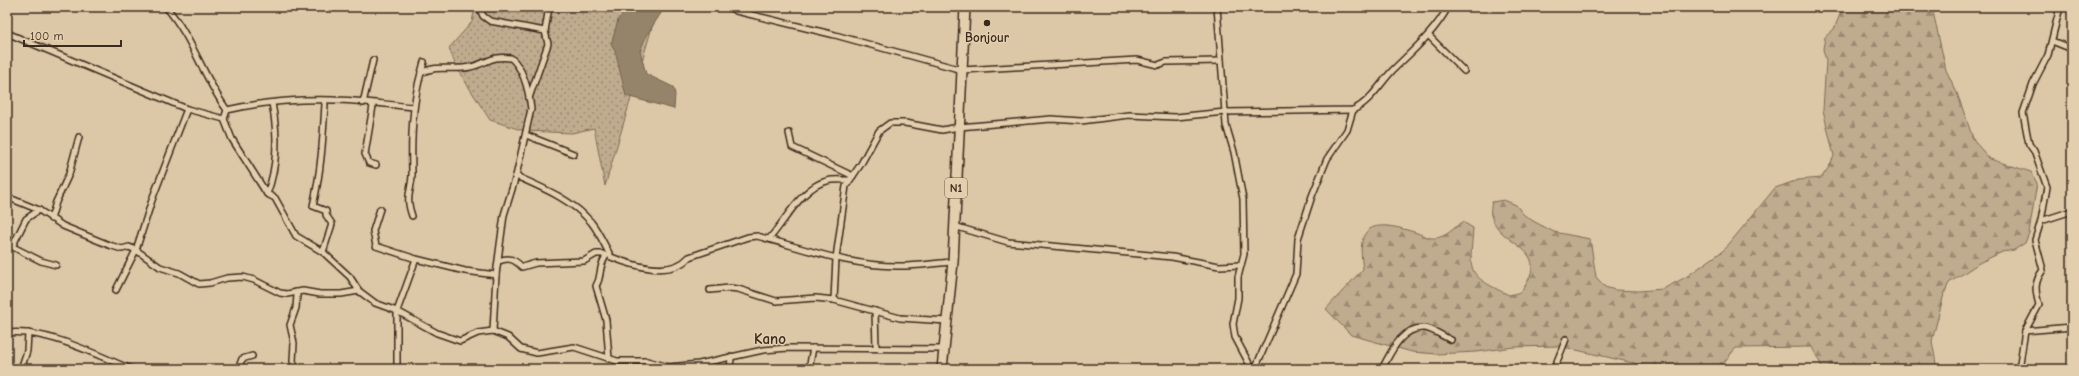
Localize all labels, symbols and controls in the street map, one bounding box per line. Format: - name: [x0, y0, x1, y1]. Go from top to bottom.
- marker: Bonjour: [982, 18, 992, 28]
- scale bar: [24, 22, 121, 48]
- text: 100 m: [30, 29, 63, 43]
- place label: Bonjour: [965, 30, 1010, 45]
- road number: N1: [945, 178, 967, 198]
- district label: Kano: [754, 330, 786, 348]

